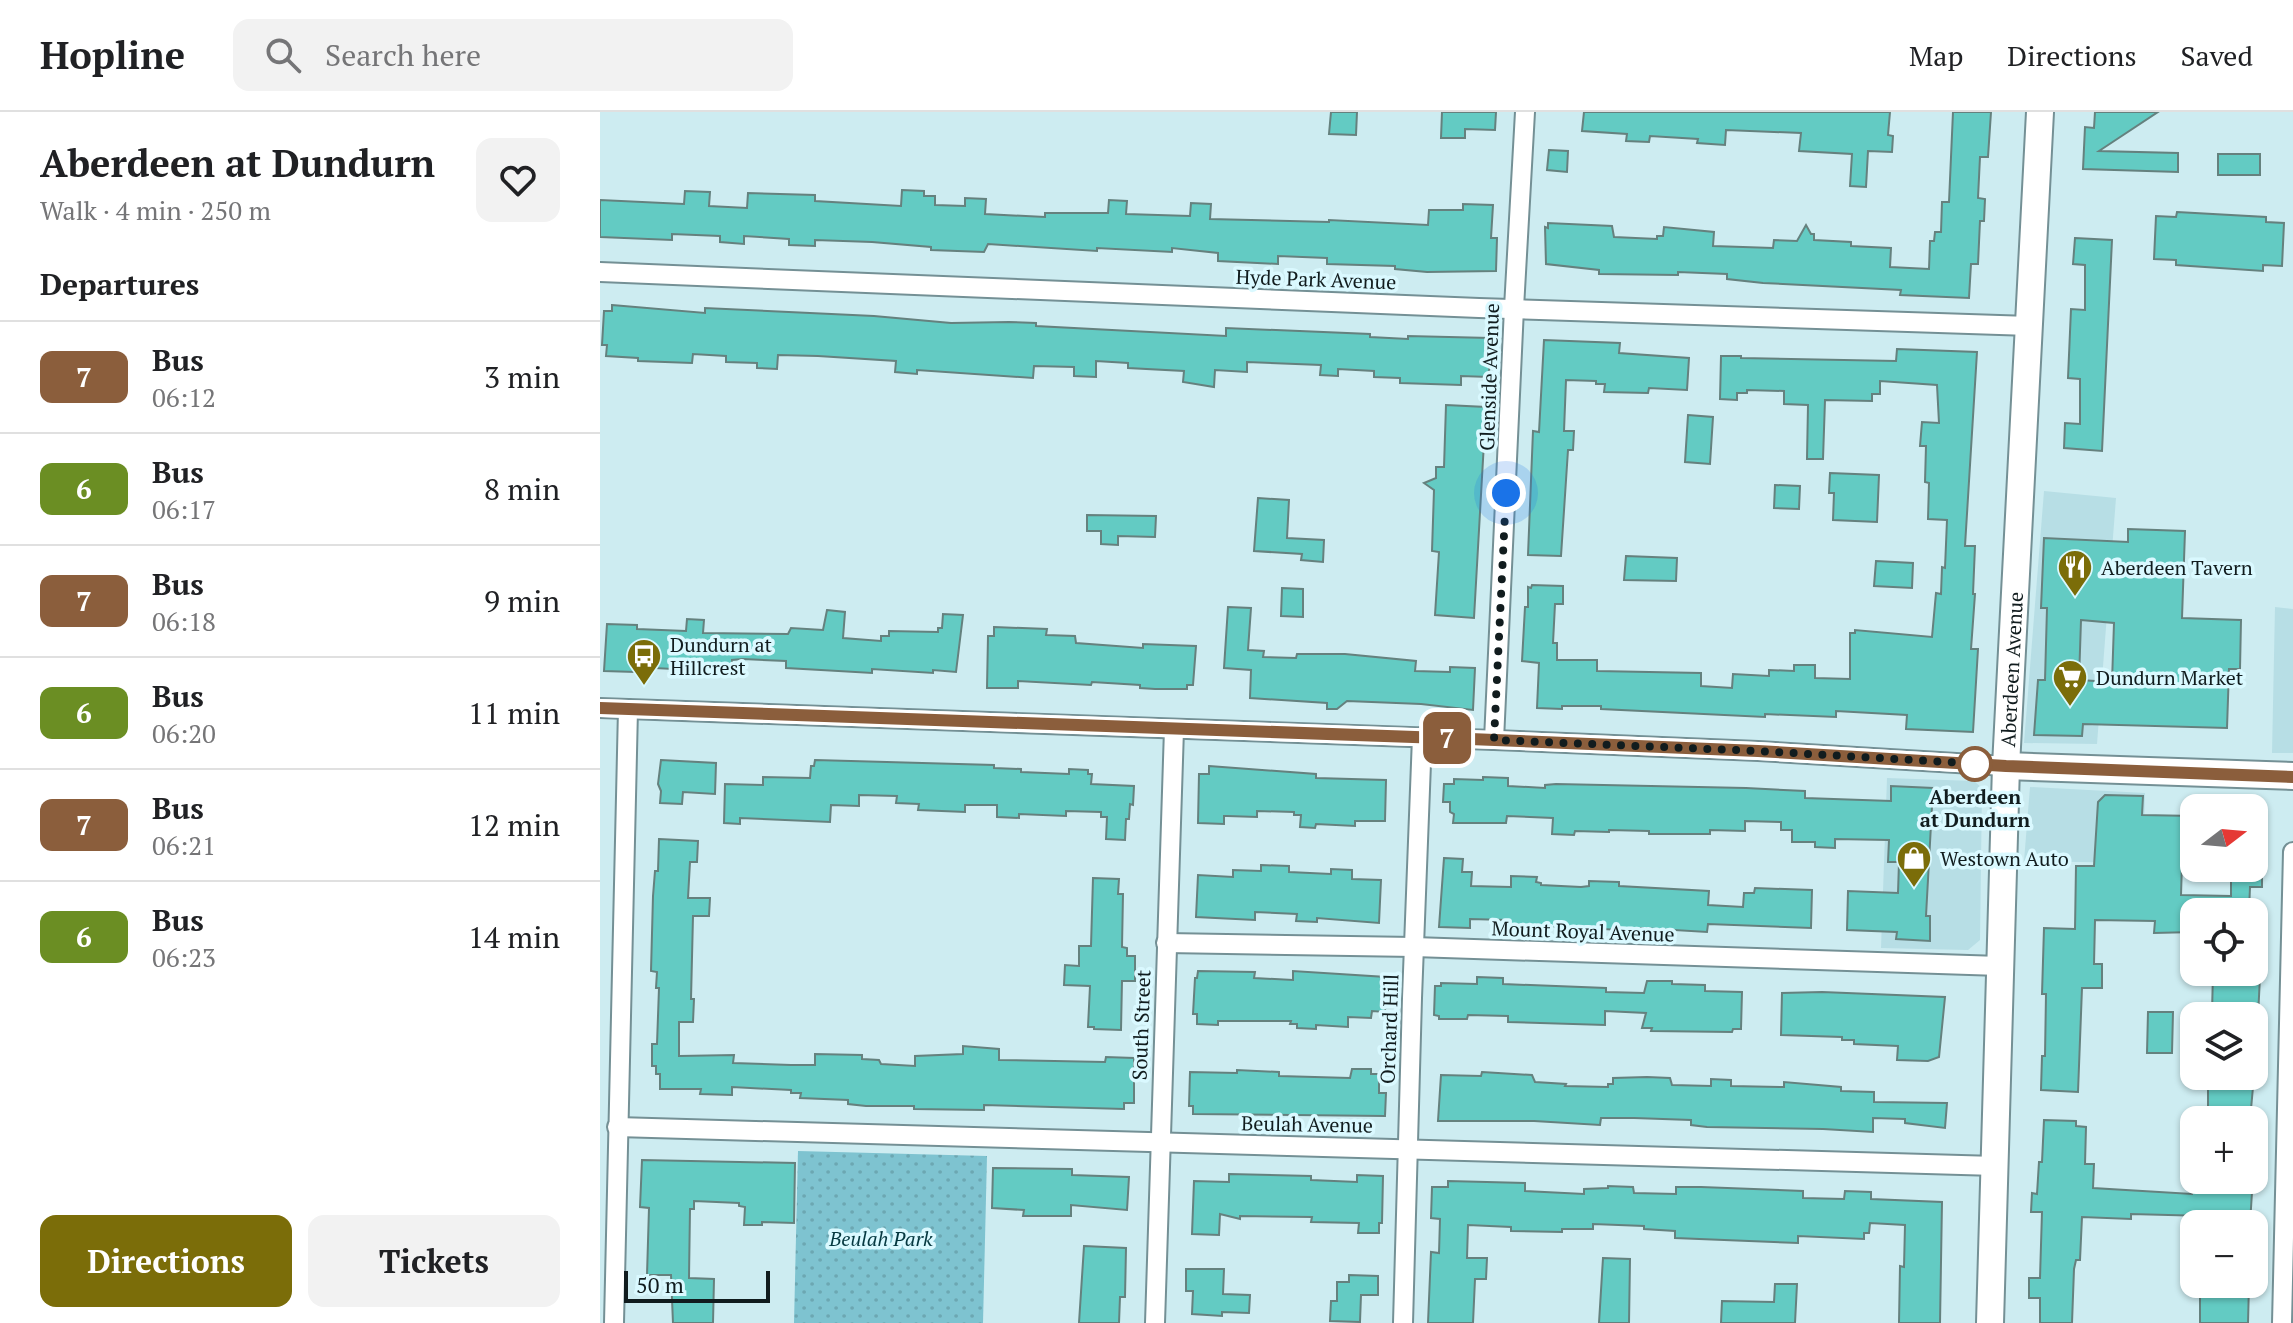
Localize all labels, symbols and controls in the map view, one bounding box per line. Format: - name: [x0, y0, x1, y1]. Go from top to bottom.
- search box: [233, 19, 793, 91]
- text: Hopline: [40, 30, 185, 80]
- icon: search: [261, 33, 305, 77]
- text: Search here: [325, 35, 481, 75]
- text: Map: [1909, 37, 1963, 74]
- text: Directions: [2007, 37, 2137, 74]
- text: Saved: [2181, 37, 2253, 74]
- text: Aberdeen at Dundurn: [40, 138, 435, 188]
- button: heart: [476, 138, 560, 222]
- text: Walk · 4 min · 250 m: [40, 193, 271, 227]
- street label: Hyde Park Avenue: [1235, 263, 1397, 295]
- text: Departures: [40, 264, 199, 304]
- street label: Glenside Avenue: [1473, 303, 1505, 451]
- text: Bus: [152, 340, 204, 380]
- text: 3 min: [484, 357, 560, 397]
- text: 7: [76, 358, 92, 395]
- text: 06:12: [152, 380, 216, 414]
- text: Bus: [152, 452, 204, 492]
- text: 8 min: [484, 469, 560, 509]
- text: 6: [76, 470, 92, 507]
- your location: [1486, 473, 1526, 513]
- text: 06:17: [152, 492, 216, 526]
- restaurant icon: Aberdeen Tavern: [2056, 548, 2094, 598]
- place label: Aberdeen Tavern: [2101, 554, 2253, 581]
- text: Bus: [152, 564, 204, 604]
- text: 9 min: [484, 581, 560, 621]
- text: 7: [76, 582, 92, 619]
- street label: Aberdeen Avenue: [1994, 591, 2029, 748]
- text: 06:18: [152, 604, 216, 638]
- place label: Dundurn at Hillcrest: [670, 631, 773, 681]
- bus stop icon: Dundurn at Hillcrest: [625, 637, 663, 687]
- supermarket icon: Dundurn Market: [2051, 658, 2089, 708]
- place label: Dundurn Market: [2096, 664, 2244, 691]
- text: Bus: [152, 676, 204, 716]
- text: 11 min: [468, 693, 560, 733]
- text: 6: [76, 694, 92, 731]
- line badge: 7: [1421, 712, 1473, 764]
- text: 06:20: [152, 716, 216, 750]
- text: 7: [1439, 719, 1455, 756]
- marker: Aberdeen at Dundurn: [1958, 747, 1992, 781]
- place label: Aberdeen at Dundurn: [1920, 783, 2030, 833]
- text: Bus: [152, 788, 204, 828]
- north arrow: [2180, 794, 2268, 882]
- map controls: [2180, 794, 2268, 1298]
- text: 12 min: [468, 805, 560, 845]
- text: 7: [76, 806, 92, 843]
- text: 06:21: [152, 828, 216, 862]
- shop icon: Westown Auto: [1895, 839, 1933, 889]
- place label: Westown Auto: [1940, 845, 2069, 872]
- button: locate: [2180, 898, 2268, 986]
- text: Bus: [152, 900, 204, 940]
- street label: Mount Royal Avenue: [1491, 914, 1675, 948]
- text: 14 min: [468, 917, 560, 957]
- text: 6: [76, 918, 92, 955]
- text: 06:23: [152, 940, 216, 974]
- street label: South Street: [1126, 969, 1156, 1081]
- street label: Orchard Hill: [1374, 974, 1404, 1084]
- button: layers: [2180, 1002, 2268, 1090]
- button: +: [2180, 1106, 2268, 1194]
- street label: Beulah Avenue: [1241, 1109, 1373, 1139]
- button: −: [2180, 1210, 2268, 1298]
- button: Directions: [40, 1215, 292, 1307]
- button: Tickets: [308, 1215, 560, 1307]
- park label: Beulah Park: [828, 1225, 933, 1252]
- scale bar: [624, 1267, 770, 1303]
- text: 50 m: [636, 1270, 684, 1299]

